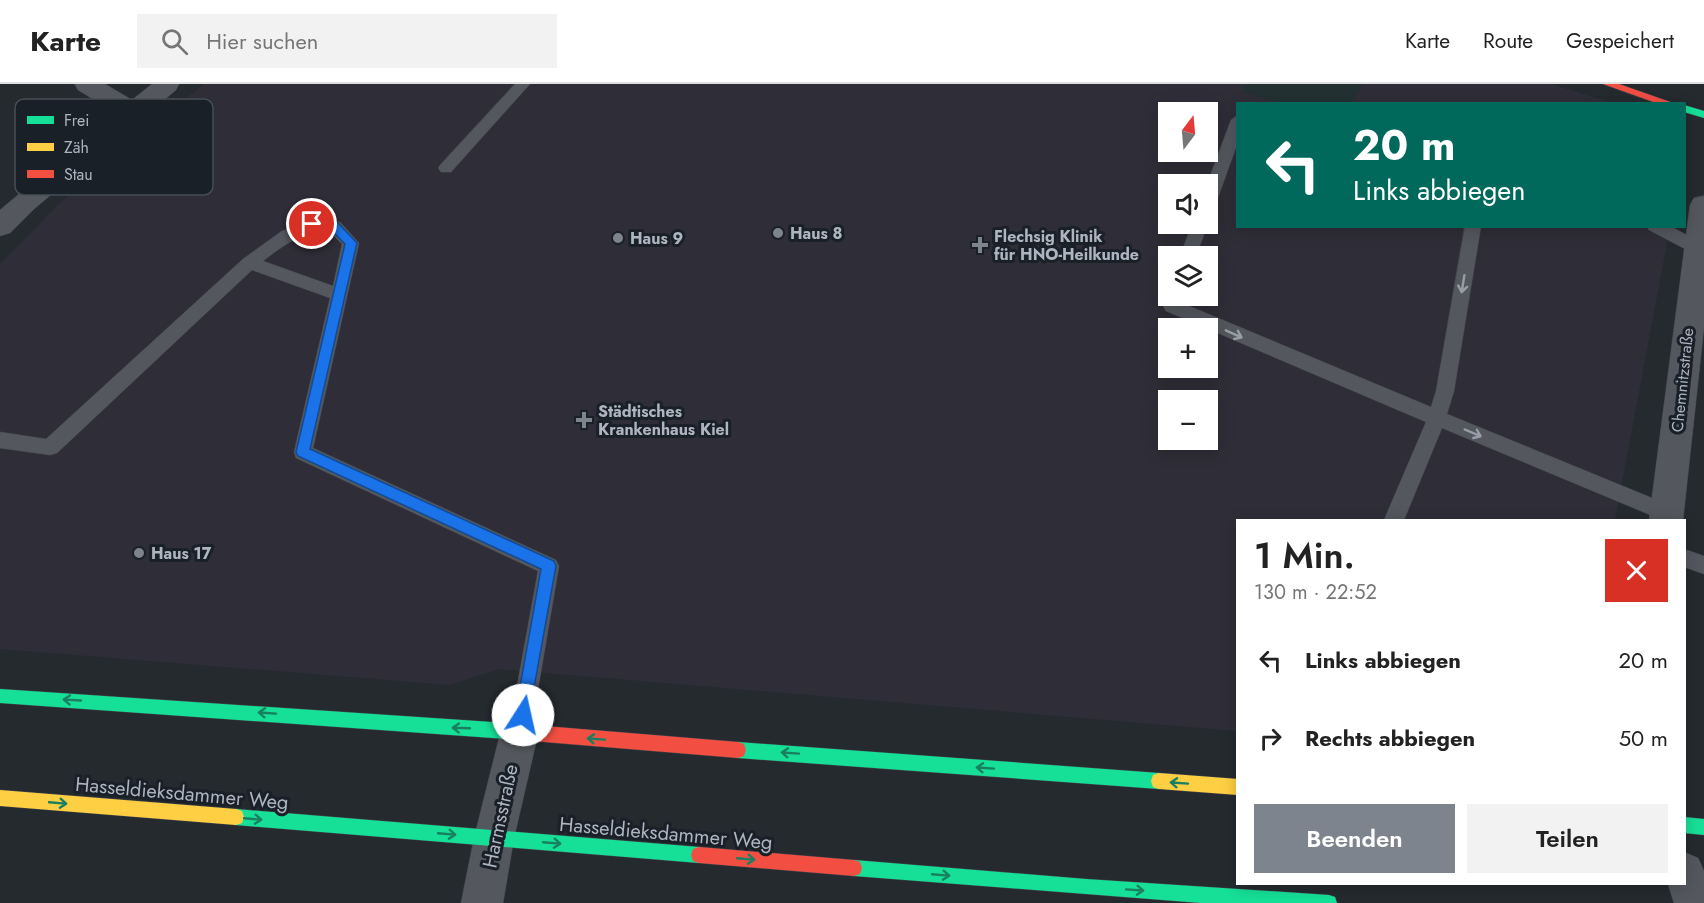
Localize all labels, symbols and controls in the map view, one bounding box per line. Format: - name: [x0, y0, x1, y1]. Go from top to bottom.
- search box: [137, 14, 557, 68]
- text: Karte: [30, 21, 101, 62]
- icon: search: [158, 25, 191, 58]
- text: Hier suchen: [206, 25, 318, 57]
- text: Karte: [1405, 26, 1450, 56]
- text: Route: [1483, 26, 1533, 56]
- text: Gespeichert: [1566, 26, 1674, 56]
- legend: [15, 99, 213, 195]
- north arrow: [1158, 102, 1218, 162]
- map controls: [1158, 102, 1218, 450]
- text: Frei: [64, 109, 89, 132]
- text: 20 m: [1353, 115, 1455, 176]
- icon: left: [1254, 126, 1332, 204]
- text: Zäh: [64, 136, 89, 159]
- text: Stau: [64, 163, 93, 186]
- text: Links abbiegen: [1353, 171, 1525, 210]
- button: sound: [1158, 174, 1218, 234]
- pin: [286, 198, 337, 249]
- icon: arrive: [295, 207, 328, 240]
- place label: Haus 8: [790, 222, 843, 245]
- place label: Flechsig Klinik für HNO-Heilkunde: [994, 225, 1139, 266]
- marker: Haus 8: [771, 226, 785, 240]
- place label: Haus 9: [630, 227, 683, 250]
- marker: Haus 9: [611, 231, 625, 245]
- marker: Flechsig Klinik für HNO-Heilkunde: [971, 236, 989, 254]
- button: layers: [1158, 246, 1218, 306]
- one-way arrow: [1458, 274, 1469, 294]
- button: +: [1158, 318, 1218, 378]
- street label: Chemnitzstraße: [1666, 327, 1699, 433]
- one-way arrow: [1225, 329, 1243, 340]
- button: −: [1158, 390, 1218, 450]
- place label: Städtisches Krankenhaus Kiel: [598, 400, 729, 441]
- marker: Städtisches Krankenhaus Kiel: [575, 411, 593, 429]
- one-way arrow: [1463, 428, 1481, 439]
- text: 1 Min.: [1254, 529, 1355, 581]
- button: close: [1605, 539, 1668, 602]
- place label: Haus 17: [151, 542, 212, 565]
- marker: Haus 17: [132, 546, 146, 560]
- text: 130 m · 22:52: [1254, 578, 1377, 607]
- icon: left: [1254, 644, 1287, 677]
- text: Links abbiegen: [1305, 644, 1461, 676]
- text: 20 m: [1619, 644, 1668, 676]
- position arrow: [491, 683, 555, 747]
- one-way arrow: [63, 694, 83, 705]
- one-way arrow: [257, 708, 277, 719]
- one-way arrow: [452, 722, 472, 733]
- icon: right: [1254, 722, 1287, 755]
- text: Rechts abbiegen: [1305, 722, 1475, 754]
- text: 50 m: [1619, 722, 1668, 754]
- one-way arrow: [586, 733, 606, 744]
- one-way arrow: [781, 748, 801, 759]
- street label: Harmsstraße: [475, 762, 526, 871]
- one-way arrow: [975, 762, 995, 773]
- street label: Hasseldieksdammer Weg: [74, 770, 290, 817]
- one-way arrow: [1170, 777, 1190, 788]
- one-way arrow: [48, 798, 68, 809]
- button: Beenden: [1254, 804, 1455, 873]
- button: Teilen: [1467, 804, 1668, 873]
- street label: Hasseldieksdammer Weg: [558, 810, 774, 857]
- one-way arrow: [242, 814, 262, 825]
- one-way arrow: [437, 829, 456, 840]
- one-way arrow: [541, 838, 561, 849]
- one-way arrow: [736, 854, 756, 865]
- one-way arrow: [930, 870, 950, 881]
- one-way arrow: [1124, 885, 1144, 896]

